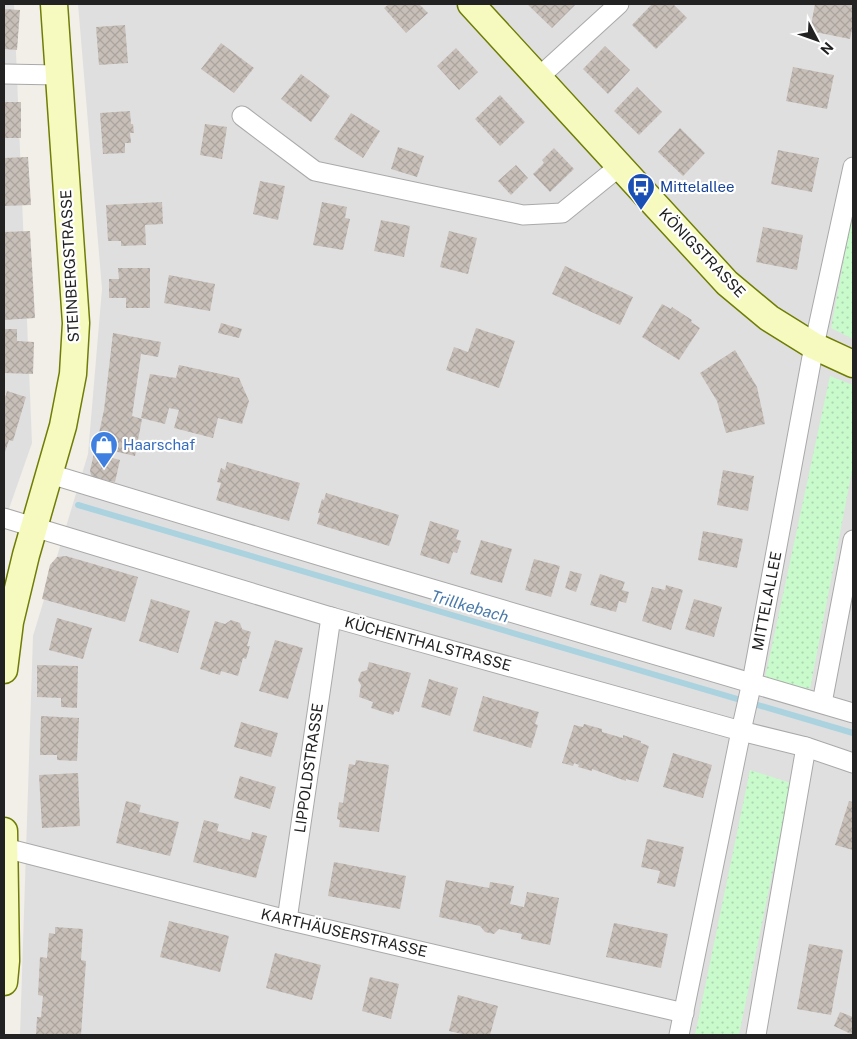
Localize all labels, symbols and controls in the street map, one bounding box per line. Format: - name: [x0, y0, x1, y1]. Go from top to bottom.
- north arrow: [792, 15, 842, 65]
- text: N: [817, 39, 836, 58]
- bus stop icon: Mittelallee: [626, 172, 656, 211]
- place label: Mittelallee: [660, 178, 734, 195]
- street label: STEINBERGSTRASSE: [57, 189, 82, 343]
- street label: KÖNIGSTRASSE: [656, 204, 750, 300]
- shop icon: Haarschaf: [89, 430, 119, 469]
- place label: Haarschaf: [123, 436, 195, 453]
- street label: MITTELALLEE: [749, 550, 784, 652]
- water label: Trillkebach: [429, 586, 511, 627]
- street label: KÜCHENTHALSTRASSE: [343, 612, 514, 674]
- street label: LIPPOLDSTRASSE: [291, 702, 326, 834]
- street label: KARTHÄUSERSTRASSE: [259, 904, 429, 960]

